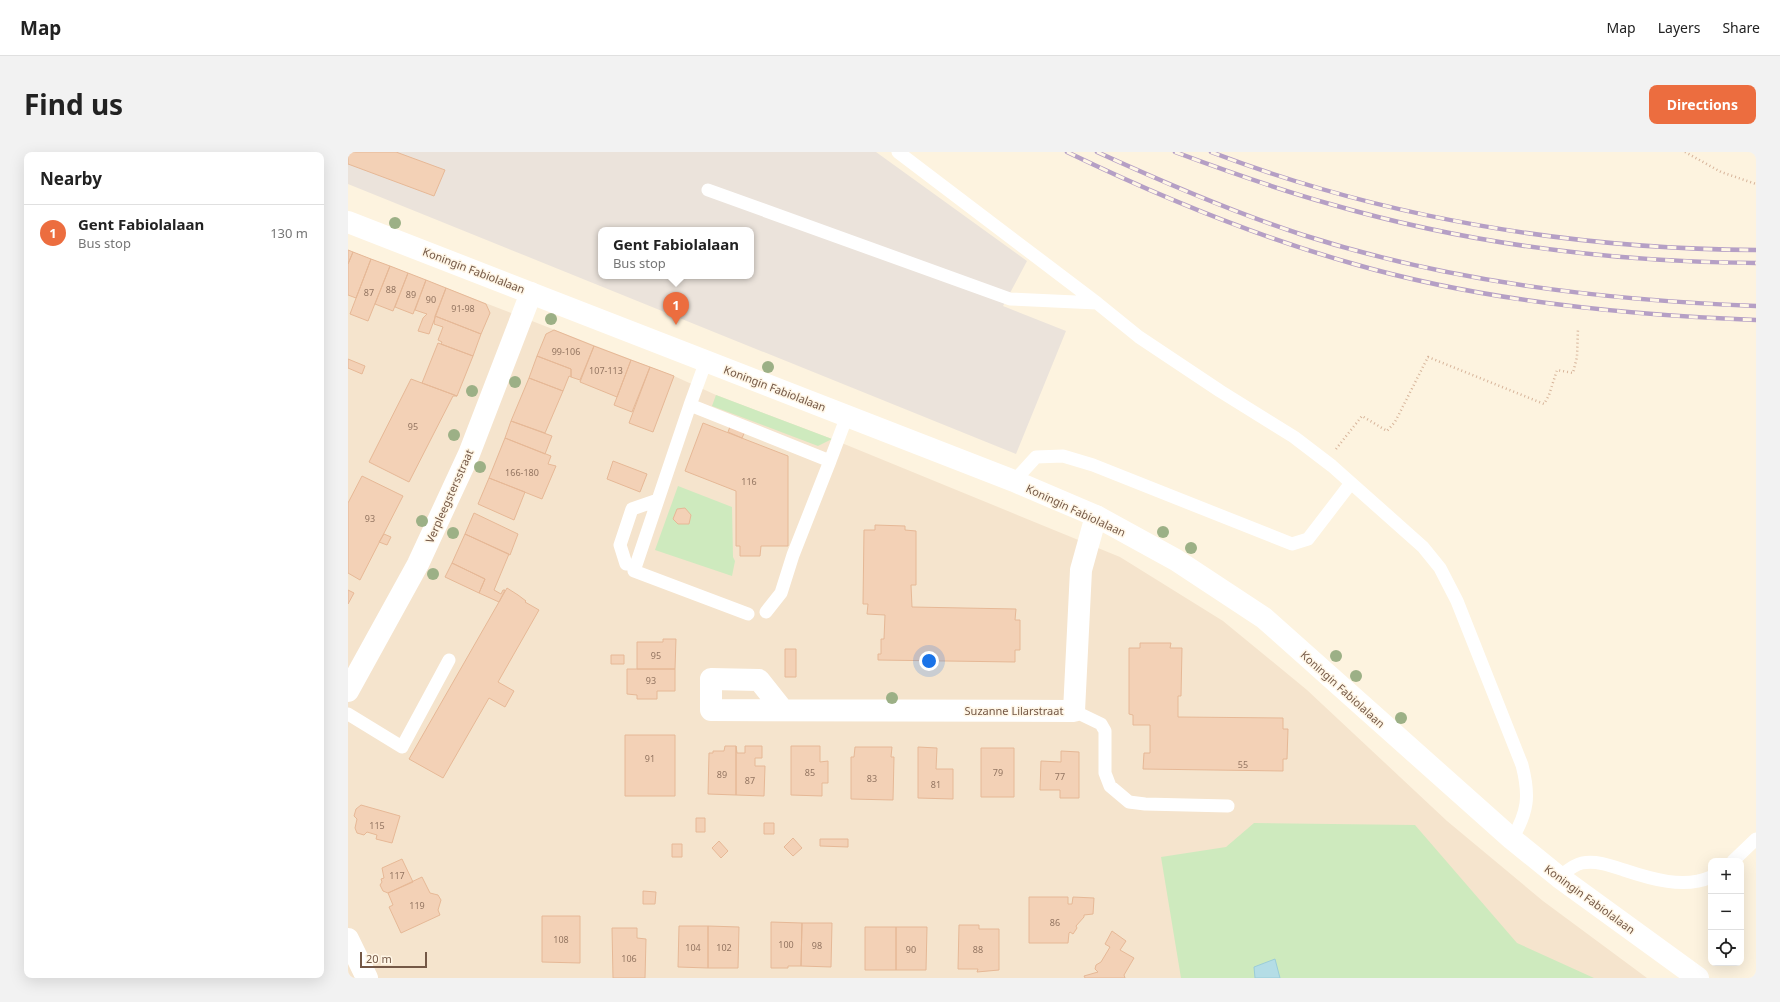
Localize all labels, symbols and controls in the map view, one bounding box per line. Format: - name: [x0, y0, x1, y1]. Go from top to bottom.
- text: Map: [20, 15, 61, 41]
- text: Map: [1607, 18, 1636, 37]
- text: Layers: [1658, 18, 1700, 37]
- text: Share: [1722, 18, 1760, 37]
- text: Find us: [24, 85, 123, 123]
- button: Directions: [1649, 85, 1756, 124]
- text: Nearby: [40, 167, 102, 190]
- text: Gent Fabiolalaan: [78, 214, 204, 234]
- text: 1: [49, 224, 57, 242]
- text: 130 m: [270, 224, 308, 242]
- popup: [598, 227, 754, 279]
- text: Bus stop: [78, 234, 131, 252]
- text: Gent Fabiolalaan: [613, 234, 739, 254]
- street label: Koningin Fabiolalaan: [421, 244, 527, 296]
- text: Bus stop: [613, 254, 666, 272]
- house number: 88: [386, 283, 396, 296]
- house number: 87: [364, 286, 374, 299]
- house number: 89: [406, 288, 416, 301]
- pin: 1: [663, 292, 689, 325]
- house number: 90: [426, 293, 436, 306]
- house number: 91-98: [451, 302, 475, 315]
- house number: 99-106: [552, 345, 580, 358]
- street label: Koningin Fabiolalaan: [722, 362, 828, 414]
- house number: 107-113: [589, 364, 623, 377]
- house number: 95: [408, 420, 418, 433]
- street label: Verpleegstersstraat: [422, 447, 476, 545]
- house number: 166-180: [505, 466, 539, 479]
- house number: 116: [741, 475, 757, 488]
- street label: Koningin Fabiolalaan: [1024, 480, 1128, 540]
- house number: 93: [365, 512, 375, 525]
- street label: Koningin Fabiolalaan: [1298, 647, 1388, 731]
- house number: 95: [651, 649, 661, 662]
- your location: [919, 651, 939, 671]
- house number: 93: [646, 674, 656, 687]
- street label: Suzanne Lilarstraat: [965, 703, 1063, 718]
- house number: 91: [645, 752, 655, 765]
- house number: 55: [1238, 758, 1248, 771]
- house number: 85: [805, 766, 815, 779]
- house number: 79: [993, 766, 1003, 779]
- house number: 89: [717, 768, 727, 781]
- house number: 77: [1055, 770, 1065, 783]
- house number: 83: [867, 772, 877, 785]
- house number: 87: [745, 774, 755, 787]
- house number: 81: [931, 778, 941, 791]
- house number: 115: [369, 819, 385, 832]
- map controls: [1708, 858, 1744, 966]
- button: +: [1708, 858, 1744, 894]
- street label: Koningin Fabiolalaan: [1542, 861, 1638, 937]
- house number: 117: [389, 869, 405, 882]
- button: −: [1708, 894, 1744, 930]
- house number: 119: [409, 899, 425, 912]
- house number: 86: [1050, 916, 1060, 929]
- button: locate: [1708, 930, 1744, 966]
- house number: 108: [553, 933, 569, 946]
- house number: 100: [778, 938, 794, 951]
- house number: 98: [812, 939, 822, 952]
- house number: 104: [685, 941, 701, 954]
- house number: 102: [716, 941, 732, 954]
- house number: 90: [906, 943, 916, 956]
- house number: 88: [973, 943, 983, 956]
- scale bar: [360, 950, 427, 969]
- text: 20 m: [366, 951, 392, 966]
- house number: 106: [621, 952, 637, 965]

